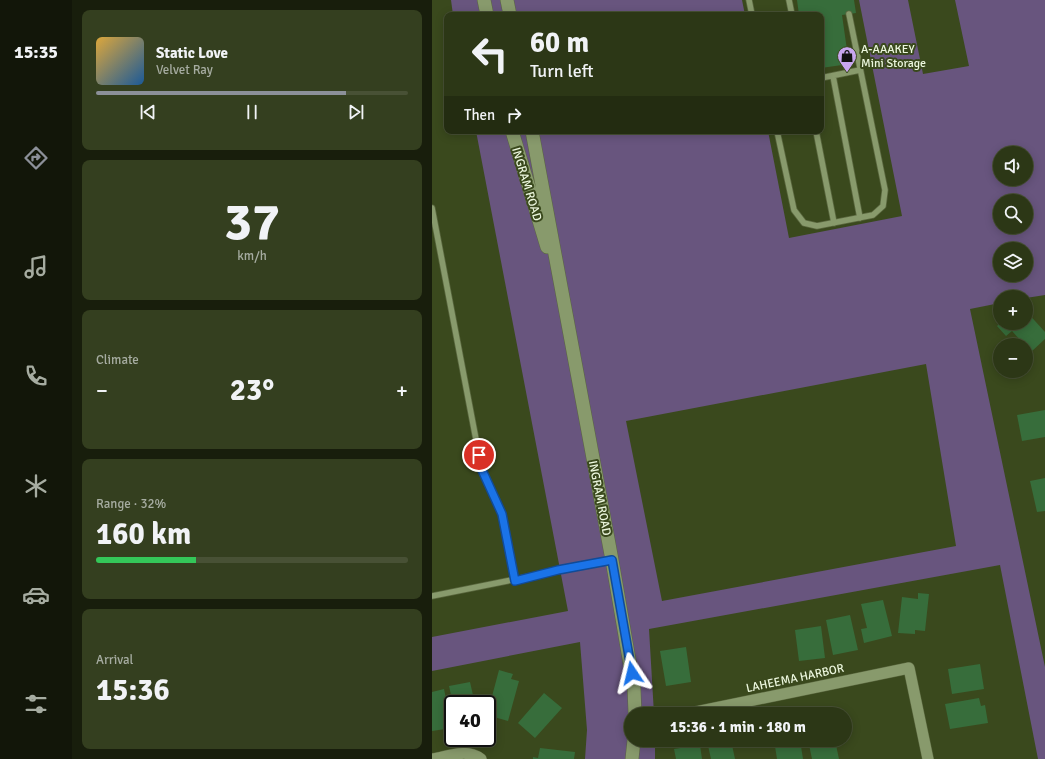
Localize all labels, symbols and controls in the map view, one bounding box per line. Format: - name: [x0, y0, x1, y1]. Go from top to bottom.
- text: 60 m: [530, 26, 589, 60]
- icon: left: [464, 28, 516, 80]
- text: 15:35: [14, 41, 58, 63]
- place label: A-AAAKEY Mini Storage: [861, 42, 926, 71]
- text: Static Love: [156, 44, 228, 62]
- shop icon: A-AAAKEY Mini Storage: [836, 45, 858, 73]
- text: Turn left: [530, 60, 593, 82]
- text: Velvet Ray: [156, 62, 213, 78]
- icon: previous: [137, 101, 159, 123]
- icon: pause: [241, 101, 263, 123]
- icon: next: [345, 101, 367, 123]
- icon: right: [503, 104, 525, 126]
- text: Then: [464, 106, 495, 124]
- icon: directions: [22, 144, 50, 172]
- street label: INGRAM ROAD: [508, 146, 545, 223]
- map controls: [993, 146, 1033, 378]
- button: sound: [993, 146, 1033, 186]
- text: 37: [224, 190, 280, 254]
- button: search: [993, 194, 1033, 234]
- button: layers: [993, 242, 1033, 282]
- text: km/h: [237, 248, 267, 264]
- icon: music: [22, 253, 50, 281]
- button: +: [993, 290, 1033, 330]
- button: −: [993, 338, 1033, 378]
- text: Climate: [96, 352, 139, 368]
- icon: phone: [22, 362, 50, 390]
- text: 23°: [230, 372, 274, 409]
- text: −: [96, 377, 108, 404]
- text: +: [396, 377, 408, 404]
- pin: [462, 438, 496, 472]
- icon: arrive: [468, 444, 490, 466]
- street label: INGRAM ROAD: [585, 459, 614, 537]
- icon: climate: [22, 472, 50, 500]
- text: Range · 32%: [96, 496, 166, 512]
- text: 160 km: [96, 516, 191, 553]
- icon: car: [22, 581, 50, 609]
- text: Arrival: [96, 652, 133, 668]
- position arrow: [611, 652, 653, 694]
- street label: LAHEEMA HARBOR: [745, 661, 845, 696]
- text: 15:36: [96, 672, 170, 709]
- icon: filters: [22, 690, 50, 718]
- speed limit sign: 40: [444, 695, 496, 747]
- text: 15:36 · 1 min · 180 m: [670, 718, 806, 736]

